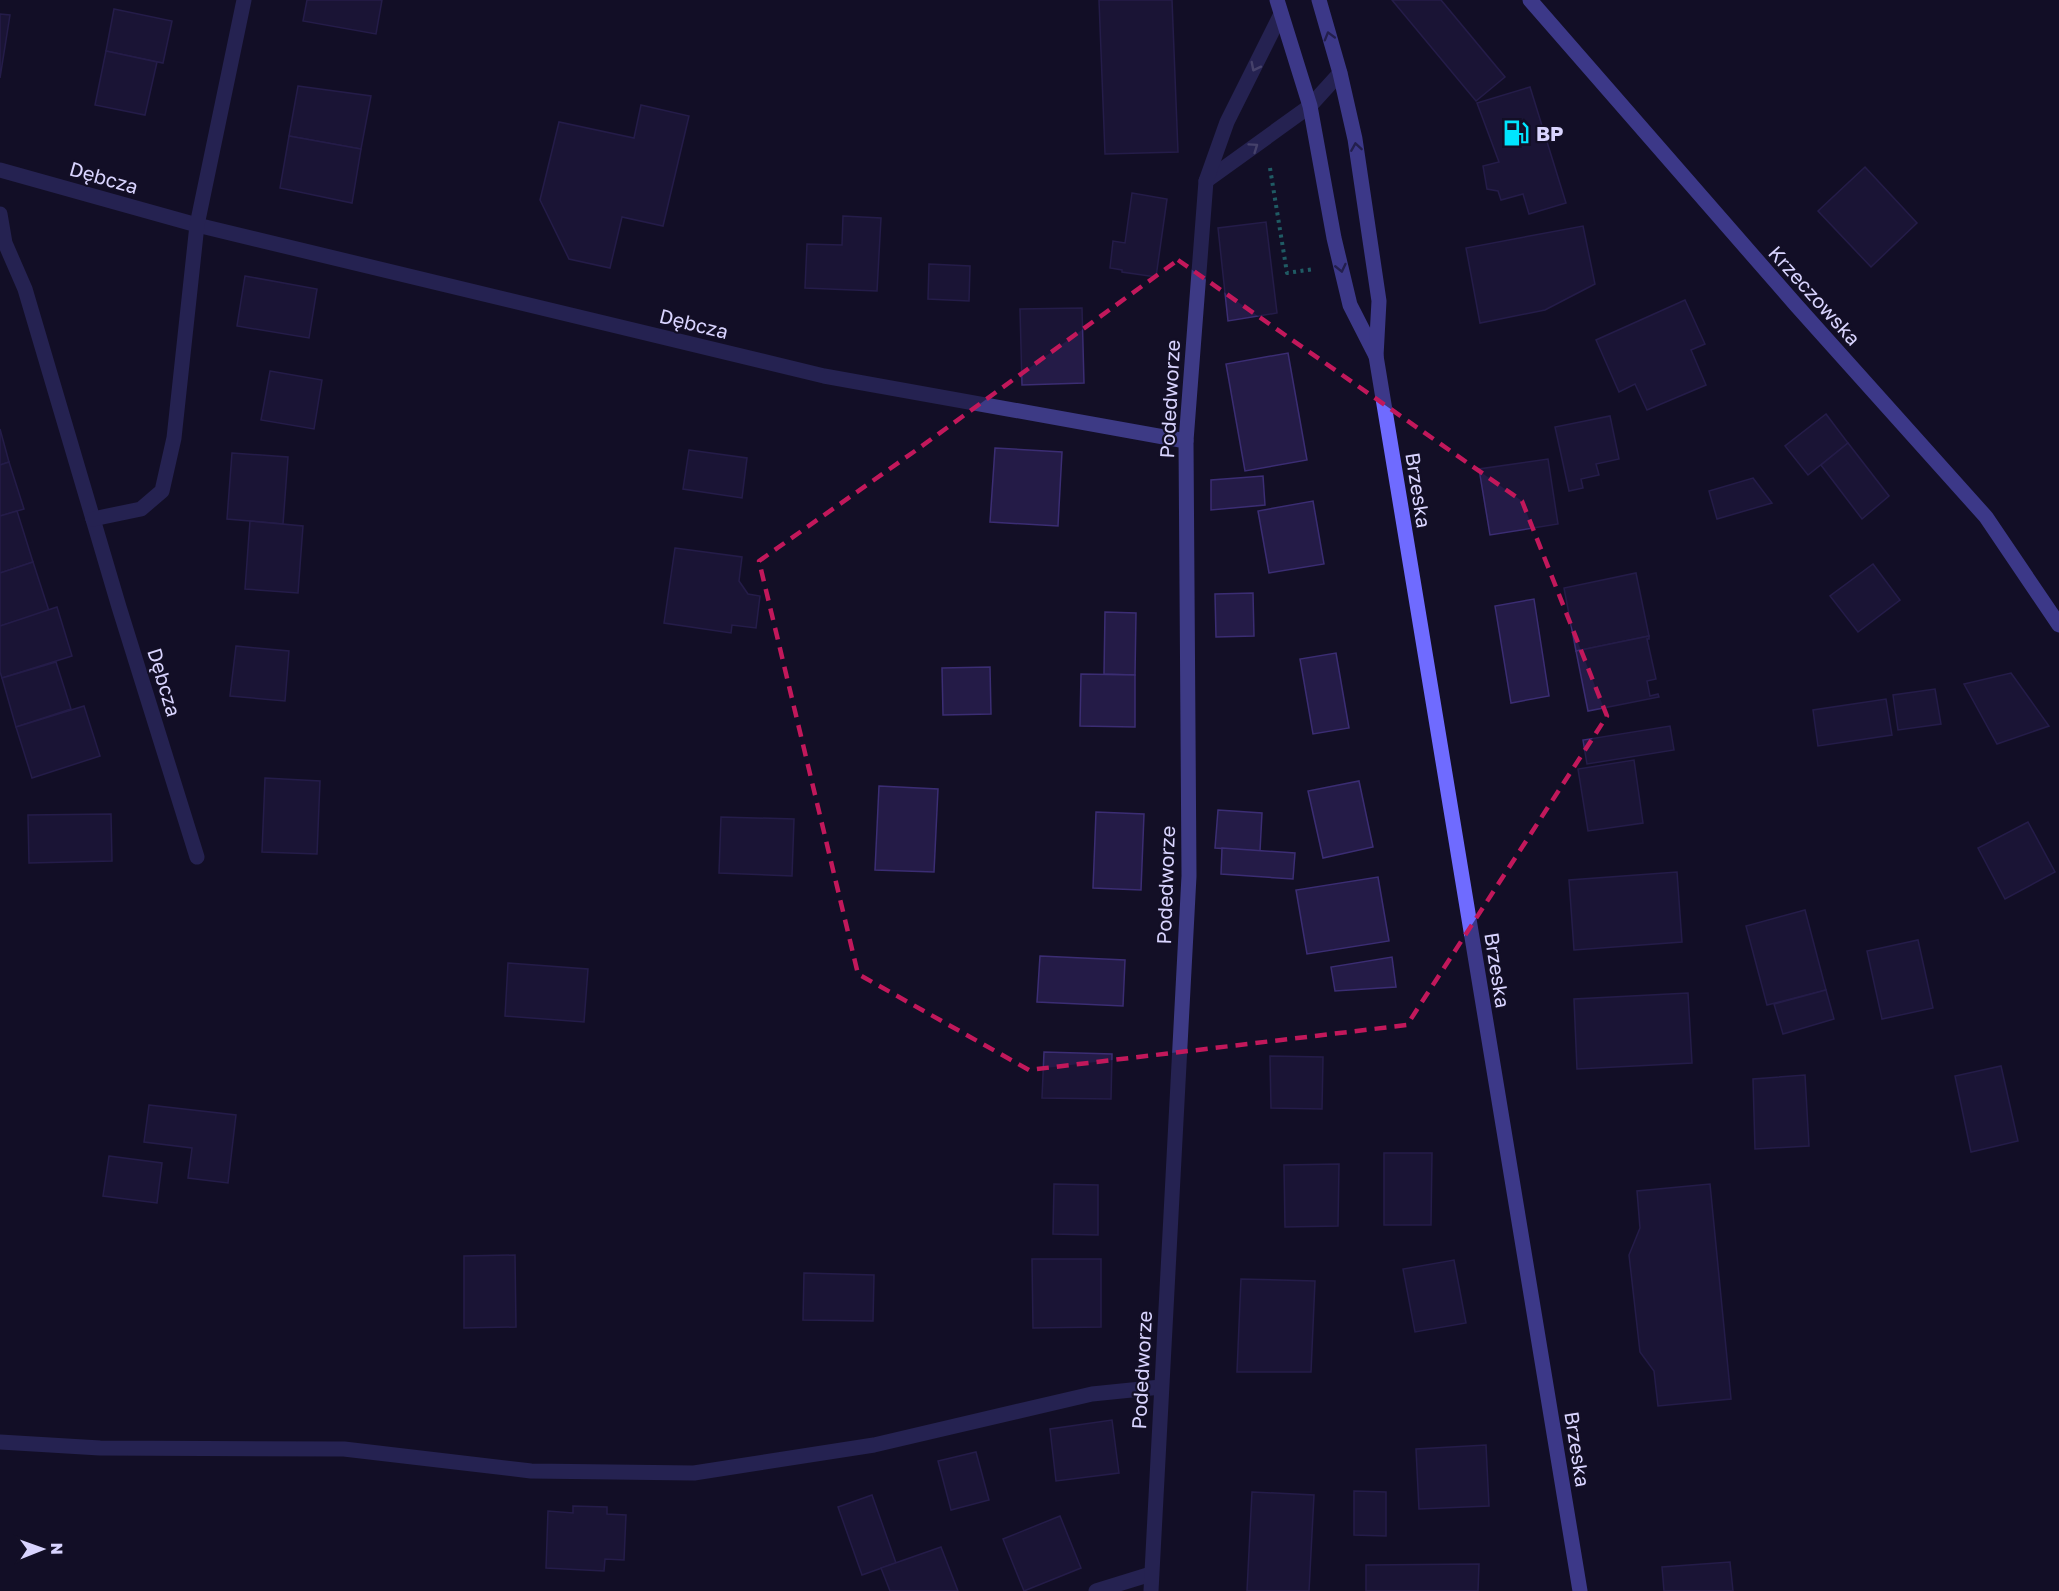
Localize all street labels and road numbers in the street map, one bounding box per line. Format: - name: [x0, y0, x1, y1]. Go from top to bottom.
- street label: Dębcza: [67, 156, 141, 198]
- street label: Krzeczowska: [1764, 240, 1866, 350]
- street label: Dębcza: [657, 303, 731, 343]
- street label: Podedworze: [1154, 339, 1184, 459]
- street label: Brzeska: [1401, 450, 1437, 530]
- street label: Dębcza: [143, 645, 187, 719]
- street label: Podedworze: [1151, 825, 1179, 945]
- street label: Brzeska: [1480, 930, 1516, 1010]
- street label: Podedworze: [1126, 1310, 1156, 1430]
- street label: Brzeska: [1560, 1409, 1596, 1489]

